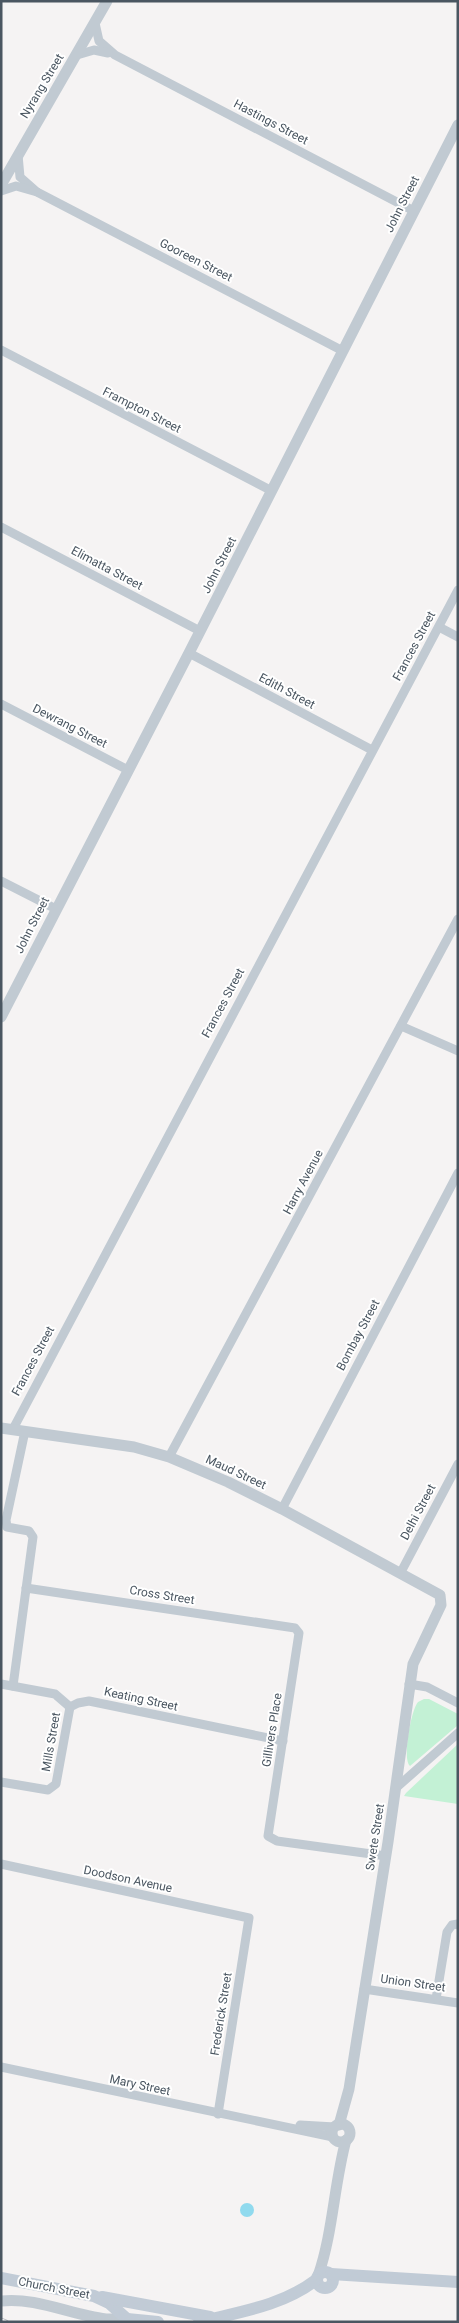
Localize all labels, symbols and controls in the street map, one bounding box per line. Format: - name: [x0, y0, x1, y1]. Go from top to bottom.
- street label: Nyrang Street: [17, 51, 67, 121]
- street label: Hastings Street: [231, 96, 311, 148]
- street label: John Street: [382, 173, 422, 235]
- street label: Gooreen Street: [157, 236, 235, 284]
- street label: Frampton Street: [101, 384, 184, 436]
- street label: John Street: [199, 534, 239, 596]
- street label: Elimatta Street: [69, 543, 145, 593]
- street label: Frances Street: [390, 609, 438, 683]
- street label: Edith Street: [257, 670, 318, 712]
- street label: Dewrang Street: [30, 701, 110, 751]
- street label: John Street: [12, 894, 52, 956]
- street label: Frances Street: [199, 966, 247, 1040]
- street label: Harry Avenue: [280, 1147, 326, 1217]
- street label: Bombay Street: [333, 1297, 383, 1373]
- street label: Frances Street: [9, 1324, 57, 1398]
- street label: Maud Street: [204, 1452, 268, 1492]
- street label: Delhi Street: [397, 1482, 439, 1542]
- street label: Cross Street: [128, 1583, 196, 1607]
- street label: Keating Street: [103, 1684, 179, 1714]
- street label: Gillivers Place: [259, 1692, 285, 1768]
- street label: Mills Street: [39, 1711, 63, 1773]
- street label: Swete Street: [363, 1803, 387, 1871]
- street label: Doodson Avenue: [82, 1863, 174, 1895]
- street label: Frederick Street: [208, 1971, 234, 2057]
- street label: Union Street: [380, 1972, 446, 1994]
- street label: Mary Street: [108, 2072, 172, 2098]
- street label: Church Street: [17, 2274, 91, 2302]

